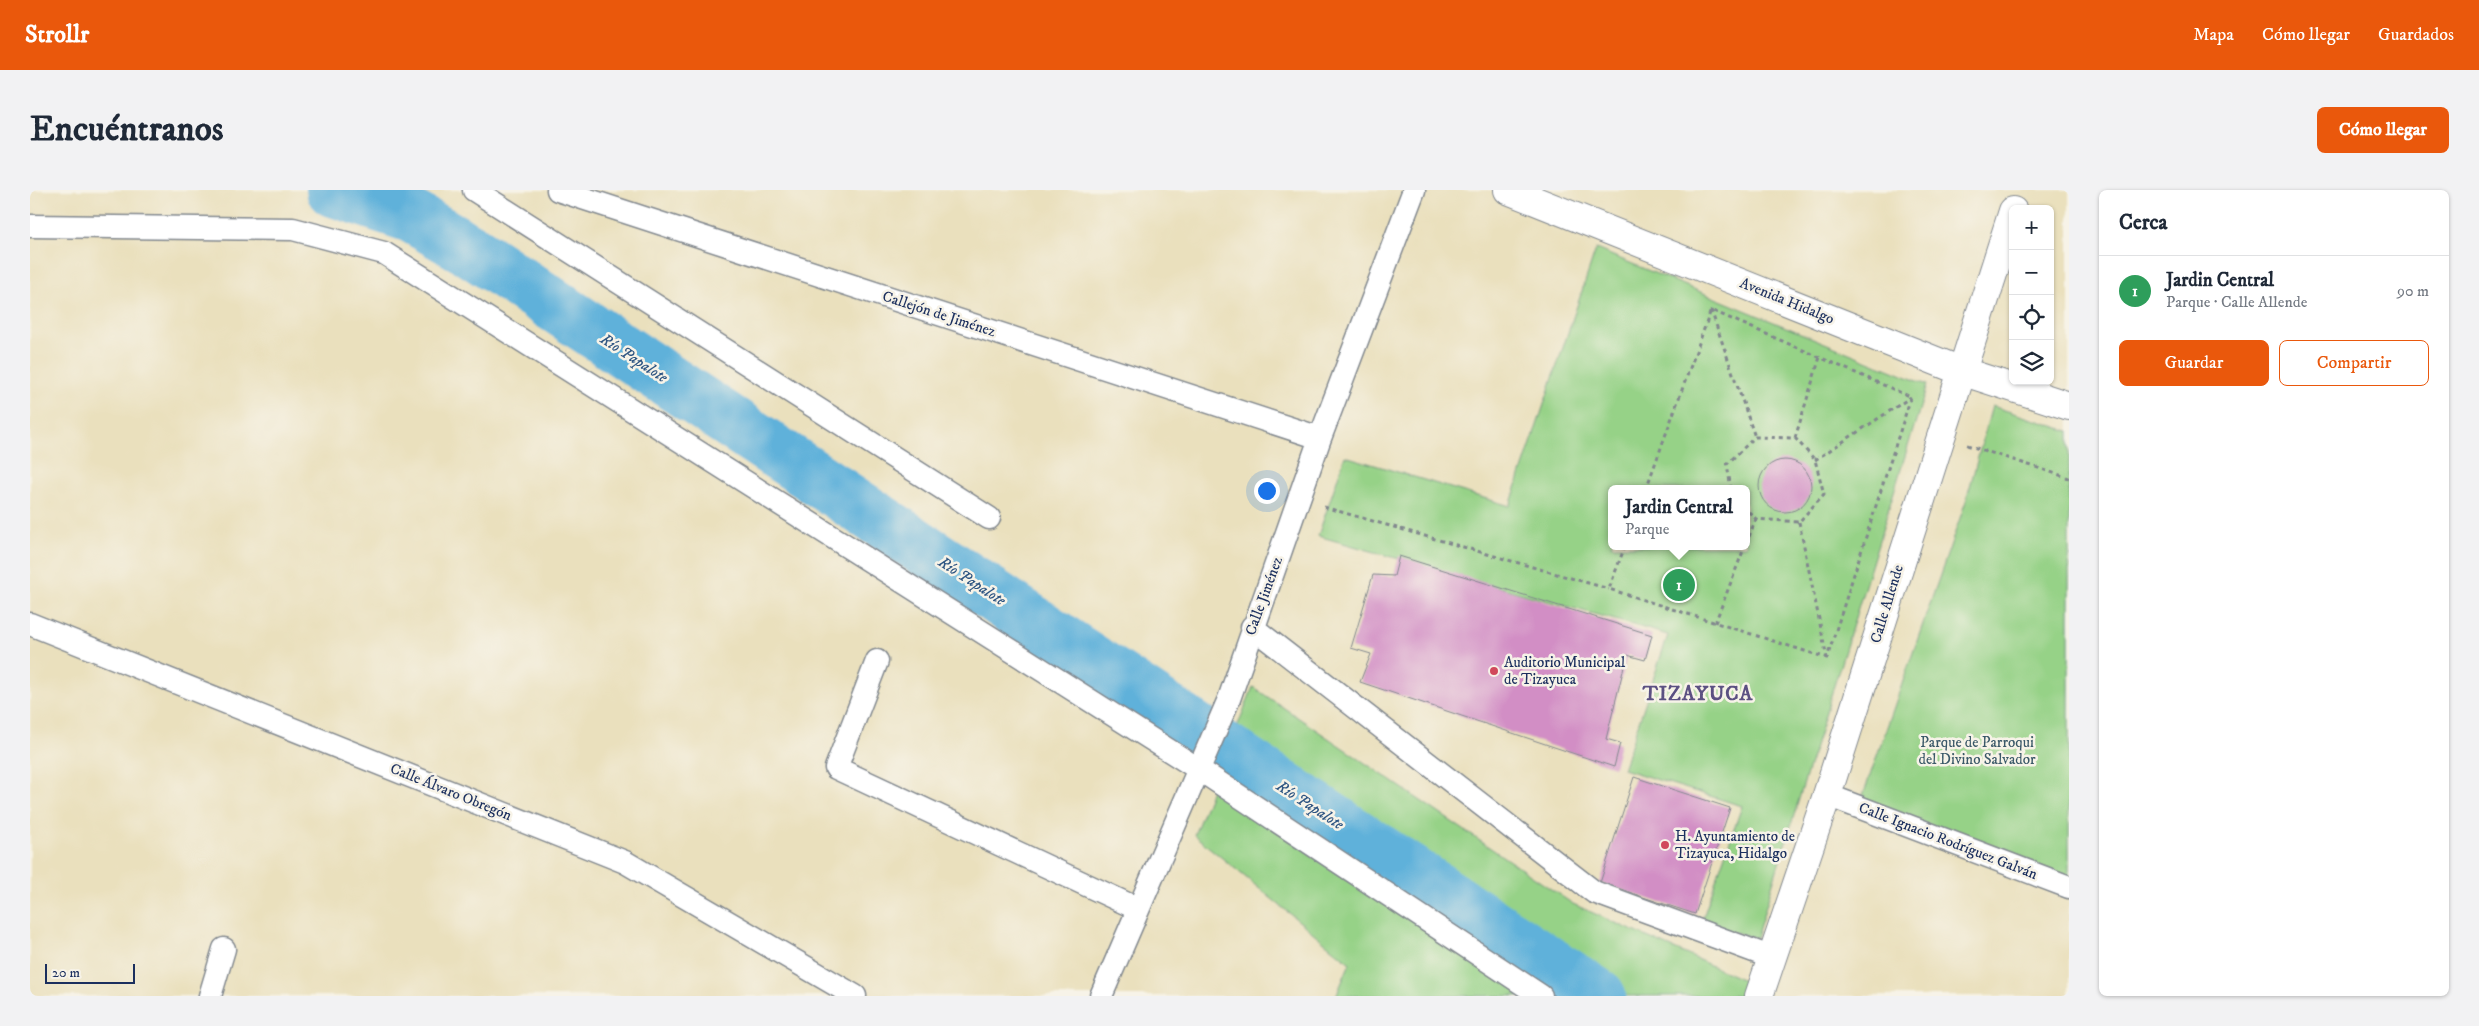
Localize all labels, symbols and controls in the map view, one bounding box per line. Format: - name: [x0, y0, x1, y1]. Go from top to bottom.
- text: Strollr: [25, 20, 89, 50]
- text: Mapa: [2193, 24, 2234, 46]
- text: Cómo llegar: [2262, 24, 2350, 46]
- text: Guardados: [2378, 24, 2454, 46]
- button: Cómo llegar: [2317, 107, 2449, 153]
- text: Encuéntranos: [30, 108, 224, 152]
- map controls: [2009, 205, 2054, 385]
- button: +: [2009, 205, 2054, 250]
- text: Cerca: [2119, 210, 2167, 236]
- button: −: [2009, 250, 2054, 295]
- text: Jardin Central: [2166, 269, 2274, 292]
- street label: Avenida Hidalgo: [1737, 273, 1837, 329]
- text: 1: [2132, 281, 2138, 301]
- text: 90 m: [2397, 281, 2429, 301]
- street label: Callejón de Jiménez: [880, 287, 998, 341]
- text: Parque · Calle Allende: [2166, 292, 2307, 312]
- button: locate: [2009, 295, 2054, 340]
- water label: Río Papalote: [596, 328, 672, 387]
- button: layers: [2009, 340, 2054, 385]
- button: Guardar: [2119, 340, 2269, 386]
- button: Compartir: [2279, 340, 2429, 386]
- your location: [1254, 478, 1280, 504]
- popup: [1608, 485, 1750, 550]
- text: Jardin Central: [1625, 496, 1733, 519]
- text: Parque: [1625, 519, 1669, 539]
- water label: Río Papalote: [934, 551, 1010, 610]
- street label: Calle Jiménez: [1241, 554, 1287, 638]
- street label: Calle Allende: [1866, 563, 1908, 645]
- pin: 1: [1663, 566, 1695, 604]
- place label: Auditorio Municipal de Tizayuca: [1504, 653, 1626, 689]
- marker: Auditorio Municipal de Tizayuca: [1488, 665, 1500, 677]
- district label: TIZAYUCA: [1642, 682, 1754, 707]
- park label: Parque de Parroqui del Divino Salvador: [1918, 733, 2036, 769]
- street label: Calle Álvaro Obregón: [387, 758, 515, 825]
- water label: Río Papalote: [1272, 775, 1348, 834]
- street label: Calle Ignacio Rodríguez Galván: [1856, 798, 2040, 884]
- place label: H. Ayuntamiento de Tizayuca, Hidalgo: [1675, 827, 1795, 863]
- marker: H. Ayuntamiento de Tizayuca, Hidalgo: [1659, 839, 1671, 851]
- scale bar: [45, 961, 135, 984]
- text: 20 m: [52, 964, 80, 982]

